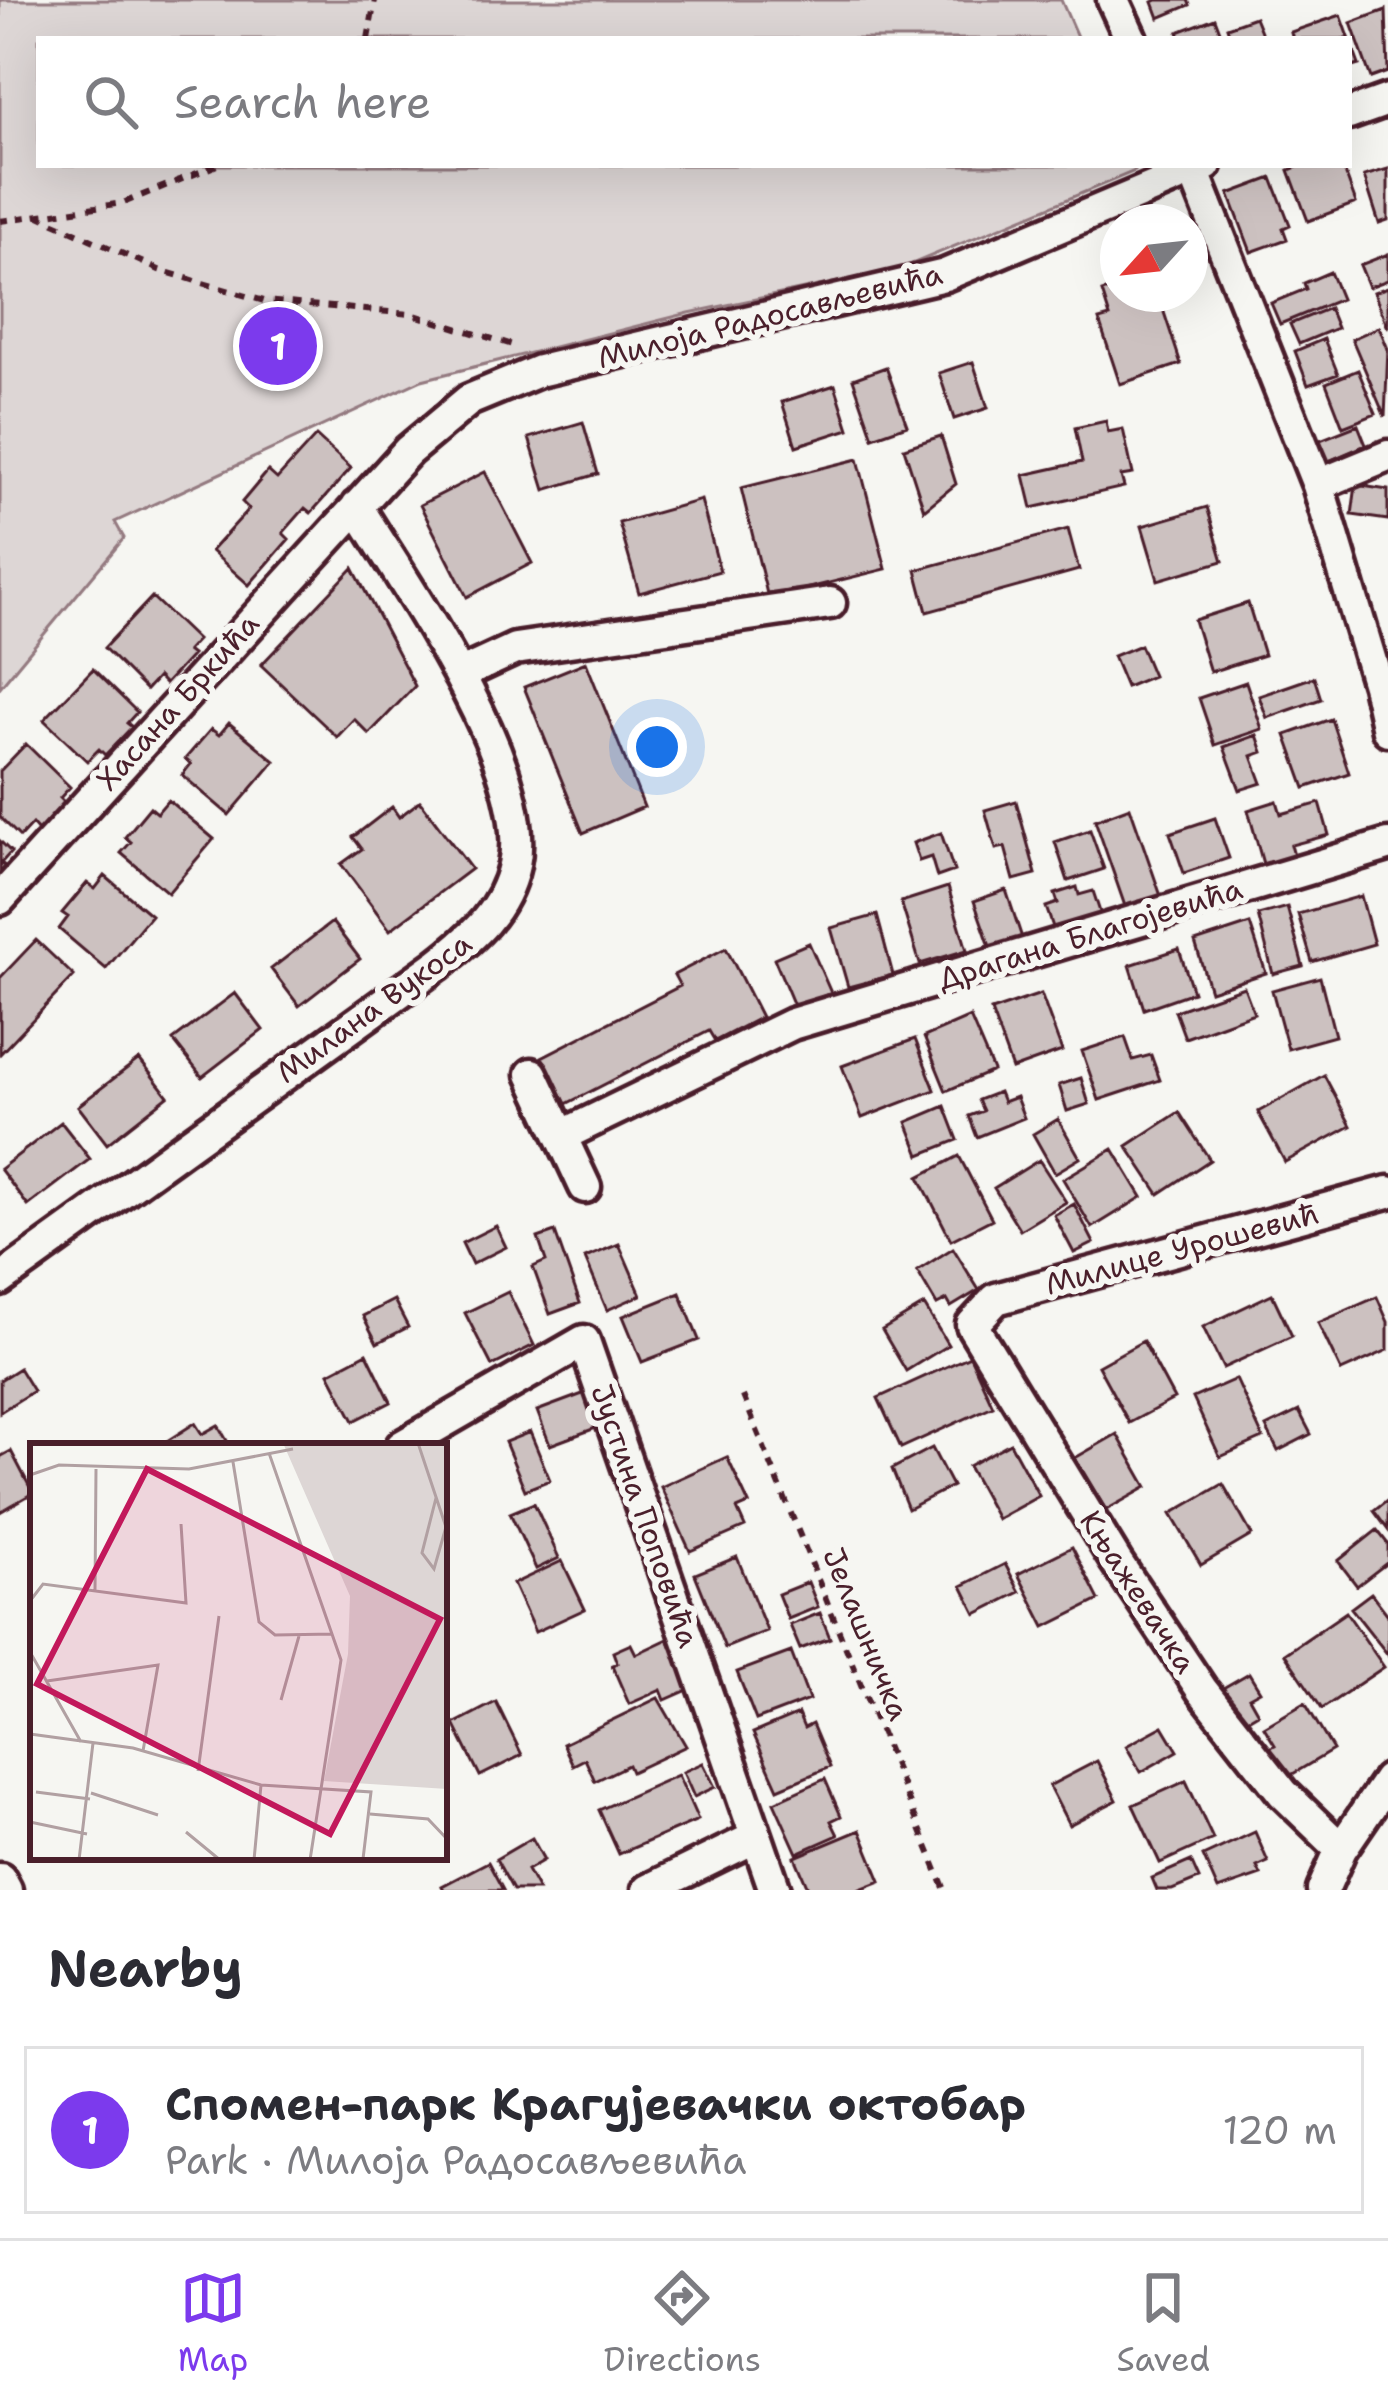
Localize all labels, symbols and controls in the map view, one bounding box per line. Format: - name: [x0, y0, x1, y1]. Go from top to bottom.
- search box: [36, 36, 1352, 168]
- icon: search: [78, 69, 144, 135]
- text: Search here: [174, 72, 431, 132]
- north arrow: [1100, 204, 1208, 312]
- street label: Милоја Радосављевића: [593, 253, 947, 378]
- pin: 1: [239, 301, 317, 391]
- street label: Хасана Бркића: [87, 604, 269, 799]
- your location: [627, 717, 687, 777]
- street label: Драгана Благојевића: [933, 868, 1247, 999]
- street label: Милана Вукоса: [268, 923, 480, 1092]
- street label: Милице Урошевић: [1041, 1192, 1323, 1305]
- street label: Јустина Поповића: [581, 1379, 710, 1653]
- inset map: [30, 1443, 447, 1860]
- street label: Књажевачка: [1070, 1502, 1207, 1681]
- street label: Јелашничка: [813, 1541, 920, 1727]
- text: Nearby: [48, 1934, 243, 2002]
- text: Спомен-парк Крагујевачки октобар: [165, 2074, 1026, 2134]
- text: 1: [81, 2104, 99, 2156]
- text: 120 m: [1222, 2104, 1337, 2156]
- text: Park · Милоја Радосављевића: [165, 2134, 747, 2186]
- tab: Map: [178, 2265, 248, 2382]
- tab: Directions: [604, 2265, 761, 2382]
- tab: Saved: [1117, 2265, 1210, 2382]

